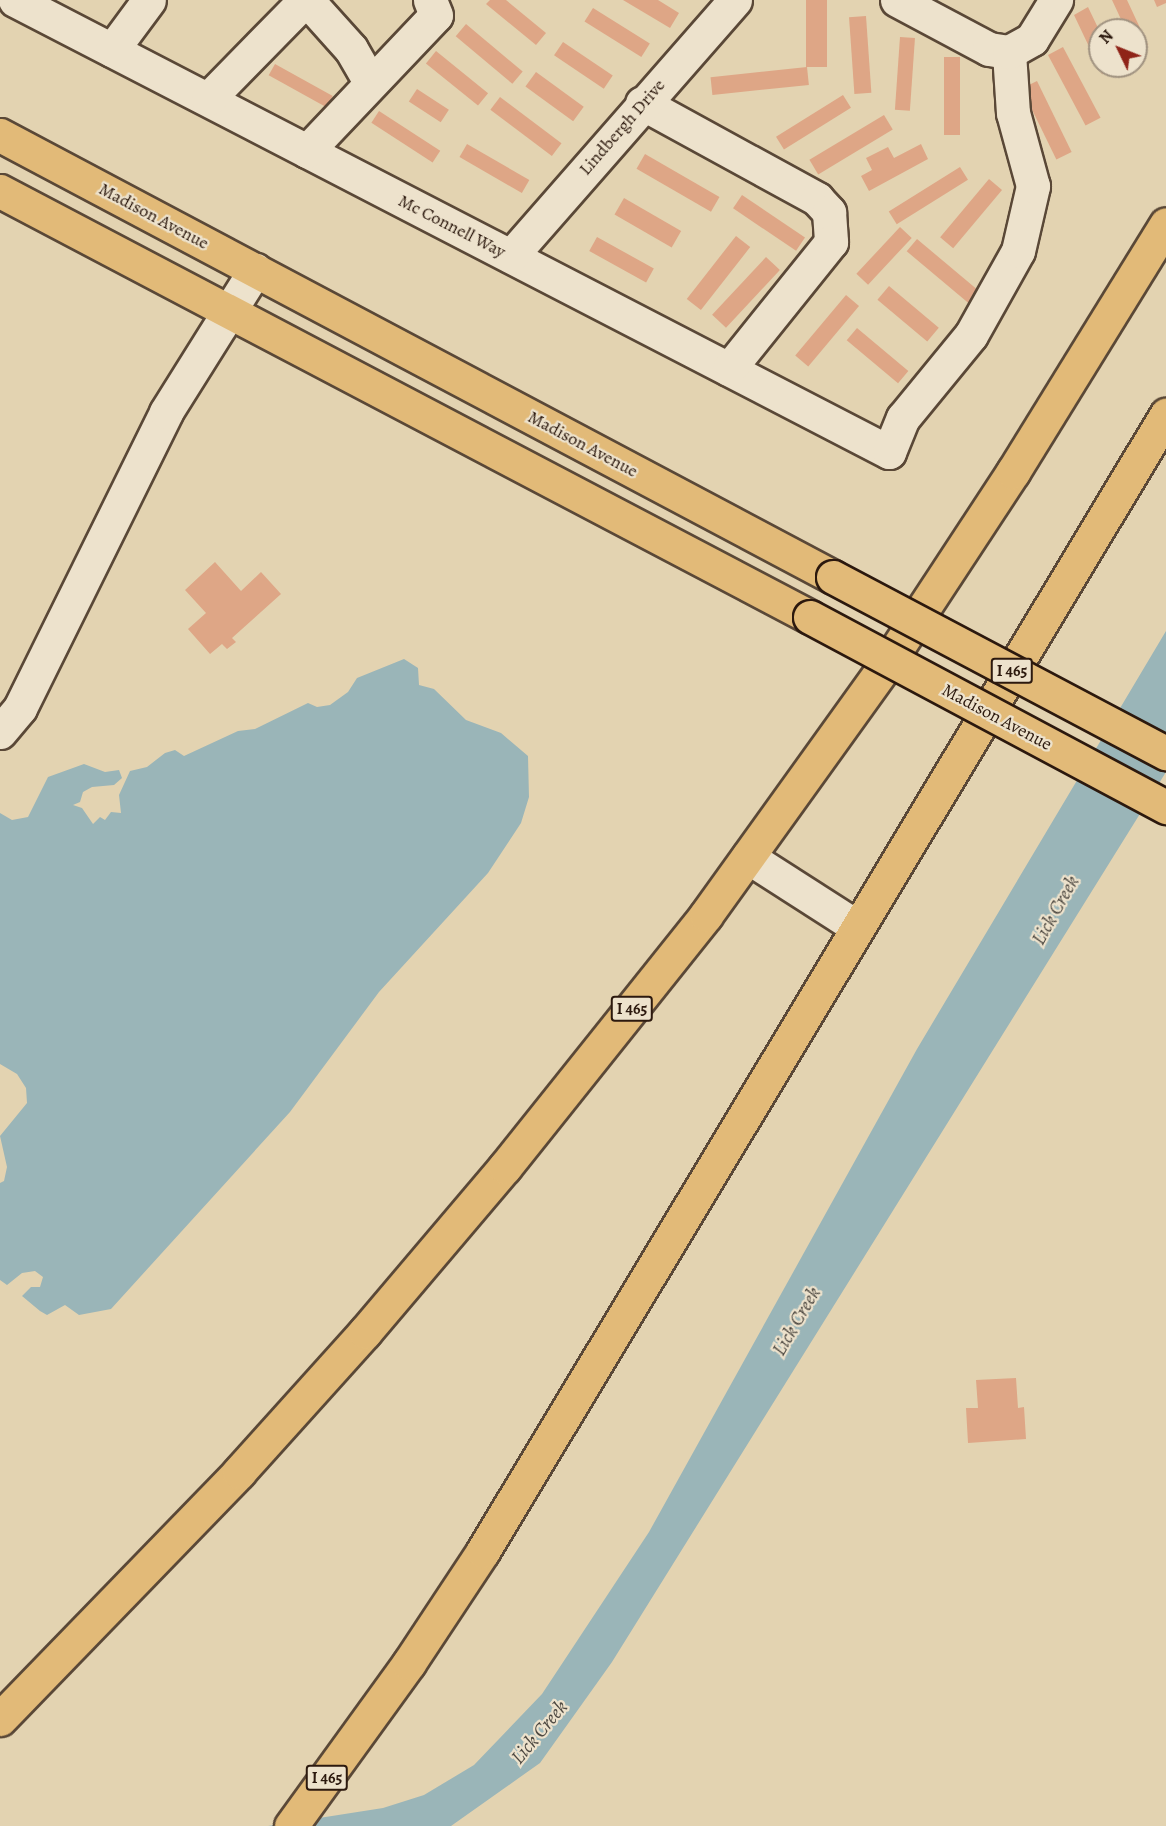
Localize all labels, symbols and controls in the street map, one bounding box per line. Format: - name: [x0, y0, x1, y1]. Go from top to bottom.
- north arrow: [1088, 18, 1148, 78]
- text: N: [1094, 25, 1118, 49]
- street label: Lindbergh Drive: [574, 74, 670, 180]
- street label: Madison Avenue: [95, 178, 213, 254]
- street label: Mc Connell Way: [395, 190, 509, 262]
- street label: Madison Avenue: [524, 406, 642, 482]
- road number: I 465: [990, 658, 1034, 684]
- street label: Madison Avenue: [938, 679, 1056, 755]
- water label: Lick Creek: [1026, 871, 1084, 949]
- road number: I 465: [610, 996, 654, 1022]
- water label: Lick Creek: [767, 1282, 825, 1360]
- water label: Lick Creek: [505, 1695, 573, 1769]
- road number: I 465: [304, 1765, 350, 1791]

